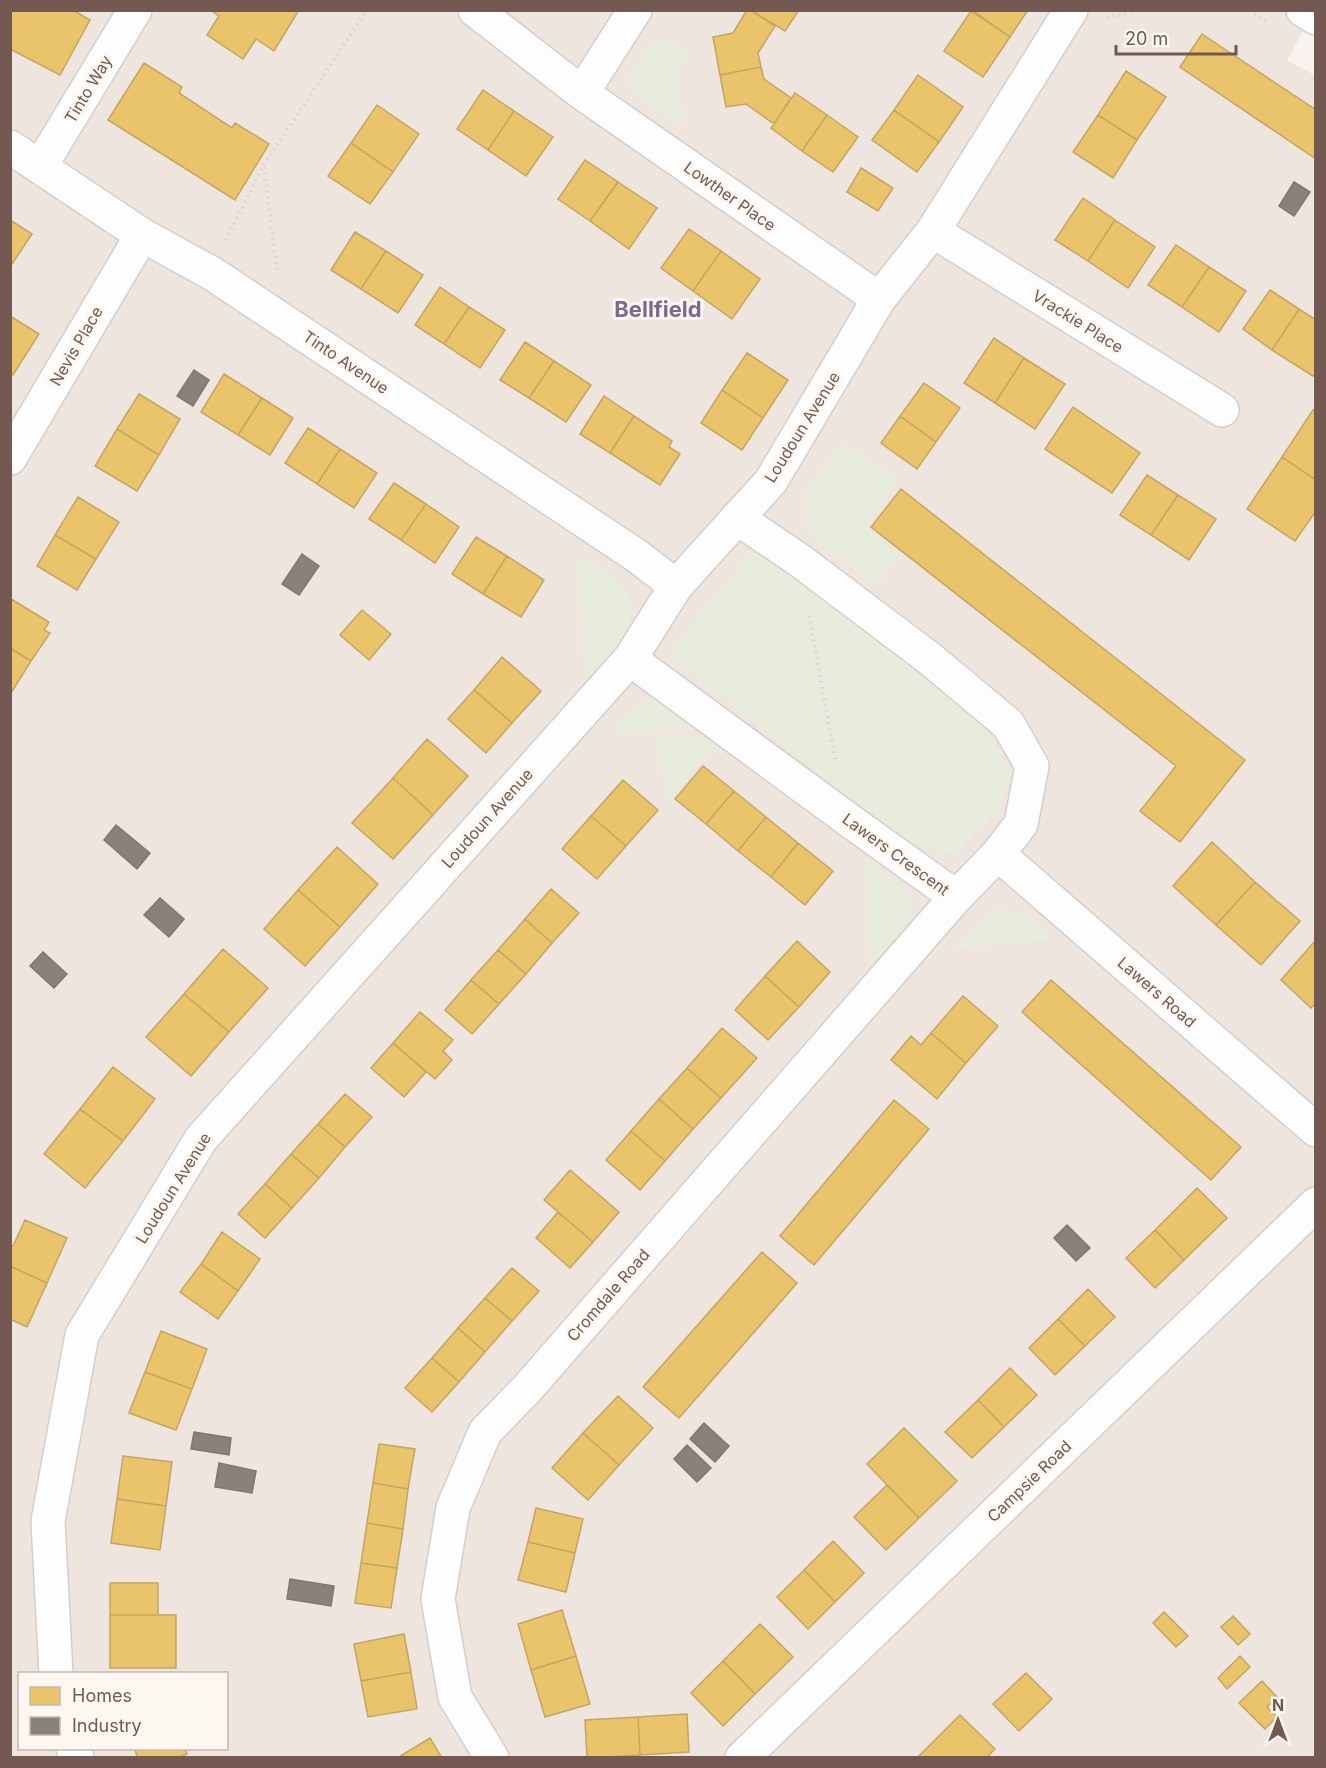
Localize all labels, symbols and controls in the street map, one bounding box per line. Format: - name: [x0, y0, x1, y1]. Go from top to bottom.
- scale bar: [1116, 18, 1236, 56]
- text: 20 m: [1125, 28, 1168, 49]
- street label: Tinto Way: [60, 51, 116, 127]
- street label: Lowther Place: [680, 157, 780, 235]
- street label: Vrackie Place: [1029, 285, 1127, 357]
- district label: Bellfield: [614, 296, 702, 322]
- street label: Nevis Place: [45, 303, 107, 389]
- street label: Tinto Avenue: [299, 326, 393, 398]
- street label: Loudoun Avenue: [760, 368, 844, 486]
- street label: Loudoun Avenue: [437, 764, 537, 872]
- street label: Lawers Crescent: [839, 808, 953, 900]
- street label: Lawers Road: [1114, 952, 1200, 1032]
- street label: Loudoun Avenue: [131, 1129, 215, 1247]
- street label: Cromdale Road: [562, 1245, 654, 1345]
- street label: Campsie Road: [983, 1436, 1075, 1526]
- legend: [18, 1672, 228, 1750]
- text: Homes: [72, 1685, 132, 1706]
- north arrow: [1248, 1690, 1308, 1750]
- text: N: [1272, 1695, 1284, 1715]
- text: Industry: [72, 1715, 142, 1736]

